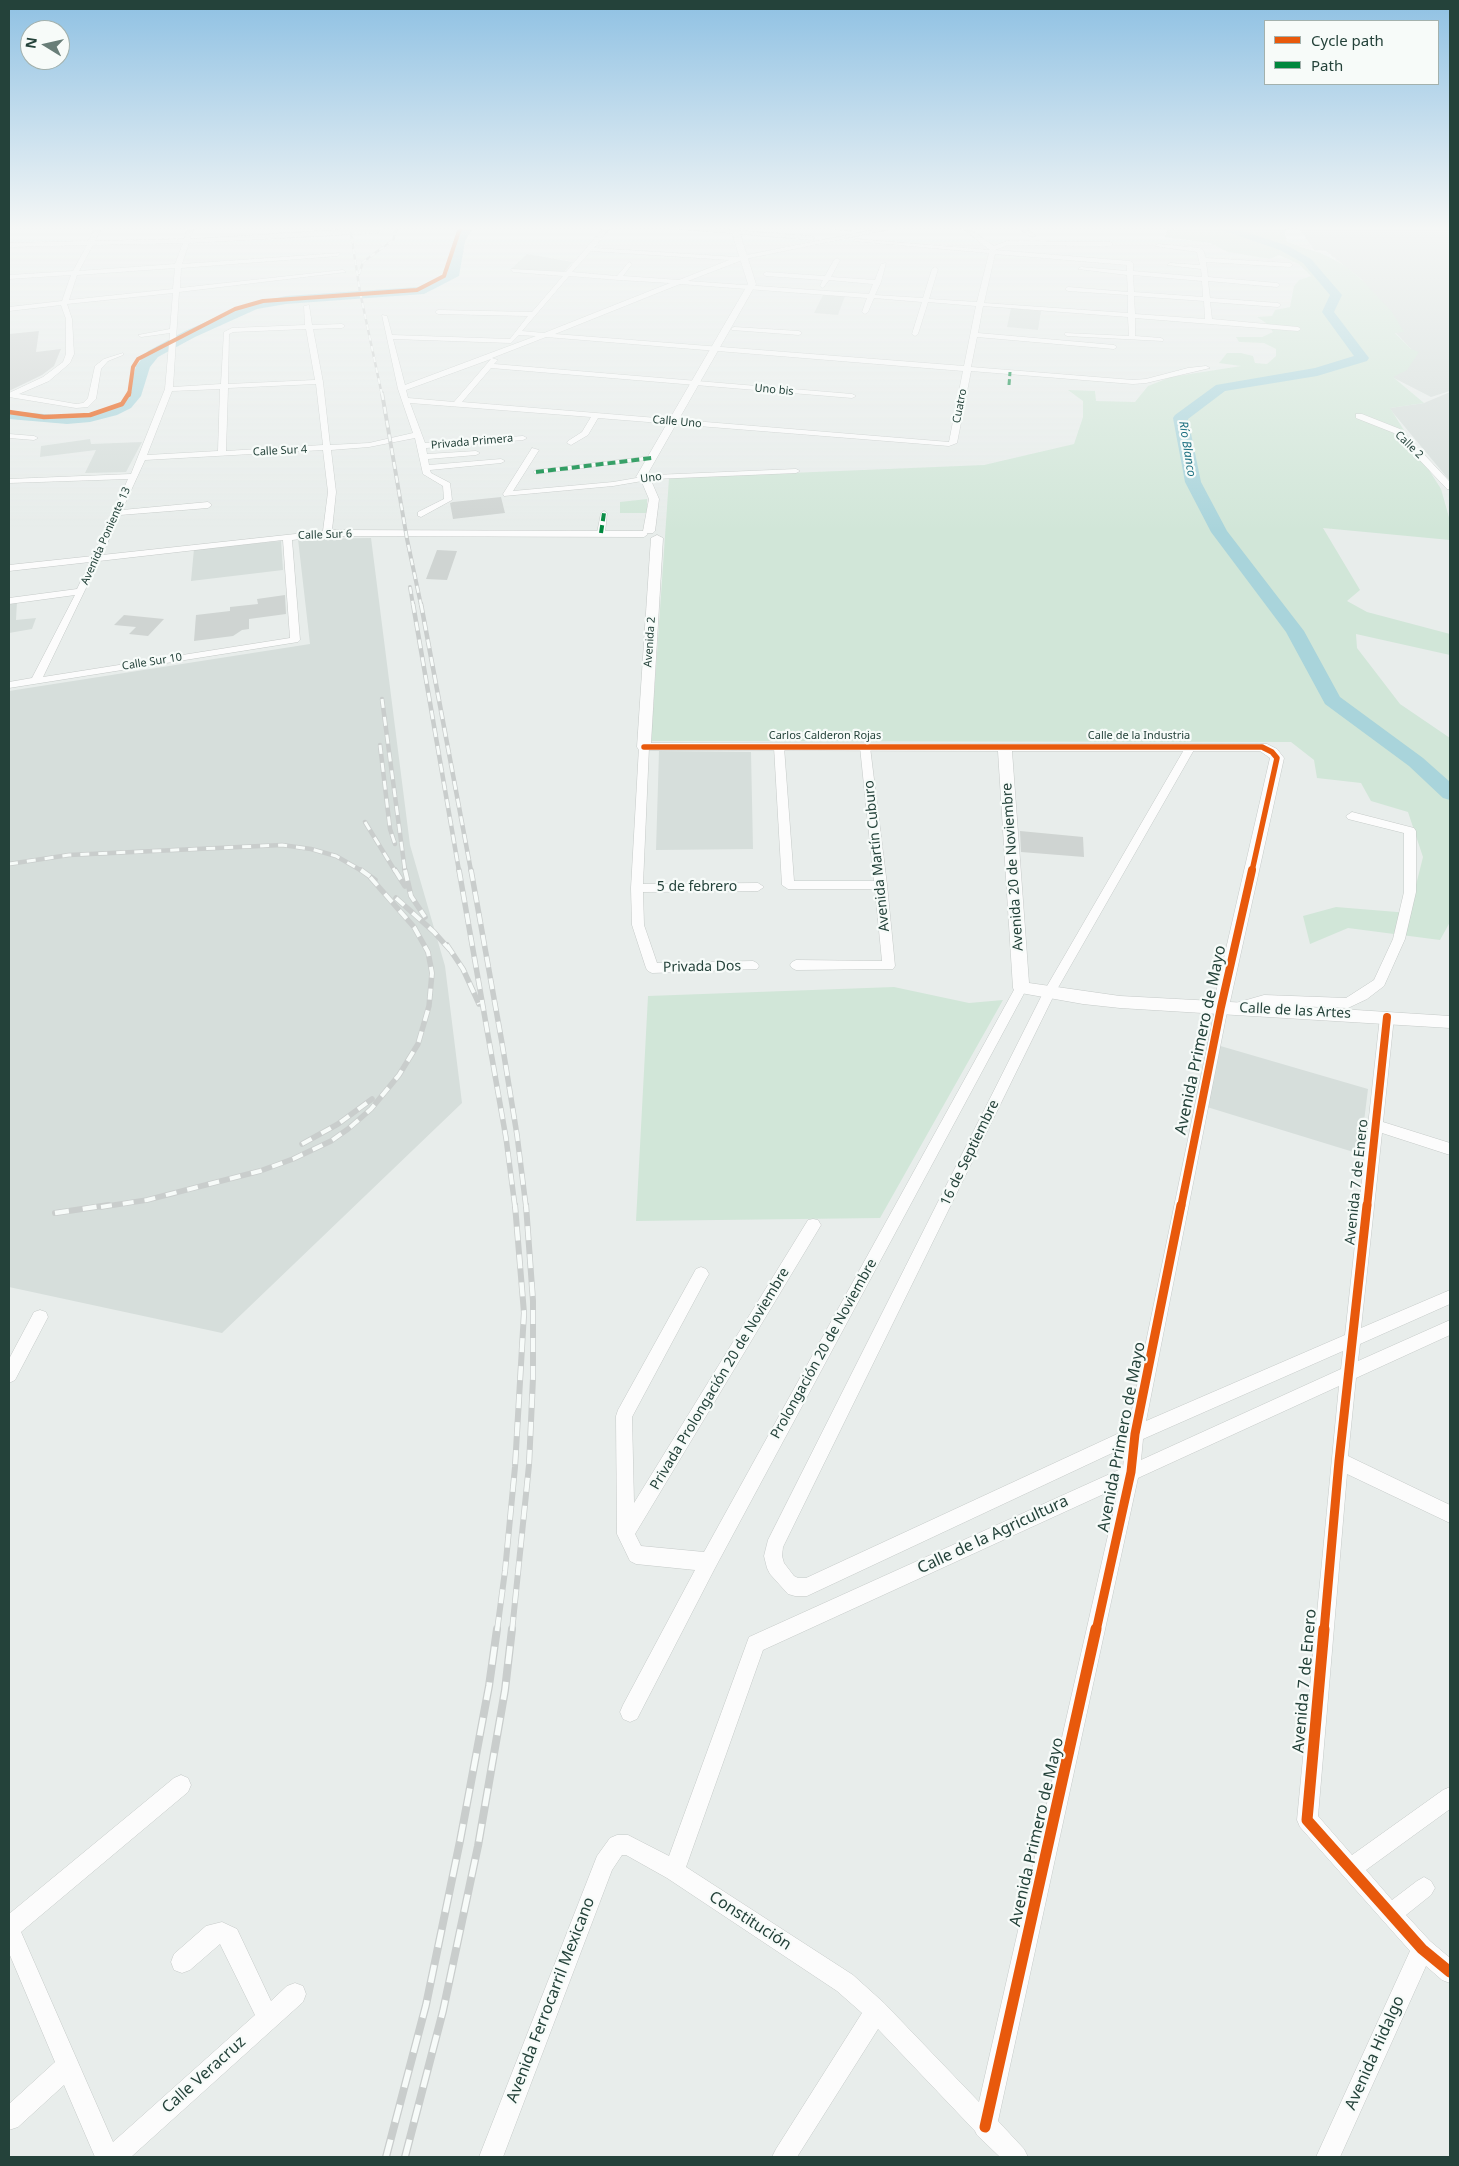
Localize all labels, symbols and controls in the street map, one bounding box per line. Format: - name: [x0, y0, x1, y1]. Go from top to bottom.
- north arrow: [20, 20, 70, 70]
- legend: [1264, 20, 1439, 85]
- text: Cycle path: [1311, 30, 1384, 50]
- text: N: [20, 36, 41, 50]
- text: Path: [1311, 55, 1343, 75]
- street label: Uno bis: [754, 382, 794, 398]
- street label: Cuatro: [950, 388, 970, 424]
- street label: Calle Uno: [652, 413, 702, 431]
- water label: Río Blanco: [1176, 420, 1198, 478]
- street label: Calle 2: [1392, 428, 1426, 462]
- street label: Privada Primera: [430, 432, 514, 452]
- street label: Calle Sur 4: [252, 443, 308, 459]
- street label: Uno: [640, 470, 662, 486]
- street label: Avenida Poniente 13: [78, 485, 134, 587]
- street label: Calle Sur 6: [298, 527, 352, 543]
- street label: Avenida 2: [642, 616, 658, 668]
- street label: Calle Sur 10: [121, 651, 183, 673]
- street label: Carlos Calderon Rojas: [769, 729, 881, 743]
- street label: Calle de la Industria: [1088, 729, 1190, 743]
- street label: Avenida Martín Cuburo: [861, 779, 893, 933]
- street label: Avenida 20 de Noviembre: [999, 782, 1027, 952]
- street label: 5 de febrero: [657, 879, 737, 895]
- street label: Avenida Primero de Mayo: [1172, 943, 1230, 1137]
- street label: Privada Dos: [663, 958, 741, 976]
- street label: Calle de las Artes: [1239, 1000, 1351, 1022]
- street label: 16 de Septiembre: [937, 1097, 1003, 1209]
- street label: Avenida 7 de Enero: [1342, 1118, 1372, 1246]
- street label: Prolongación 20 de Noviembre: [767, 1256, 881, 1442]
- street label: Privada Prolongación 20 de Noviembre: [647, 1265, 793, 1493]
- street label: Avenida Primero de Mayo: [1094, 1340, 1150, 1534]
- street label: Calle de la Agricultura: [915, 1492, 1071, 1578]
- street label: Avenida 7 de Enero: [1289, 1608, 1321, 1754]
- street label: Avenida Primero de Mayo: [1006, 1736, 1068, 1928]
- street label: Constitución: [705, 1887, 795, 1955]
- street label: Avenida Ferrocarril Mexicano: [503, 1895, 599, 2105]
- street label: Avenida Hidalgo: [1341, 1993, 1409, 2113]
- street label: Calle Veracruz: [158, 2032, 250, 2118]

